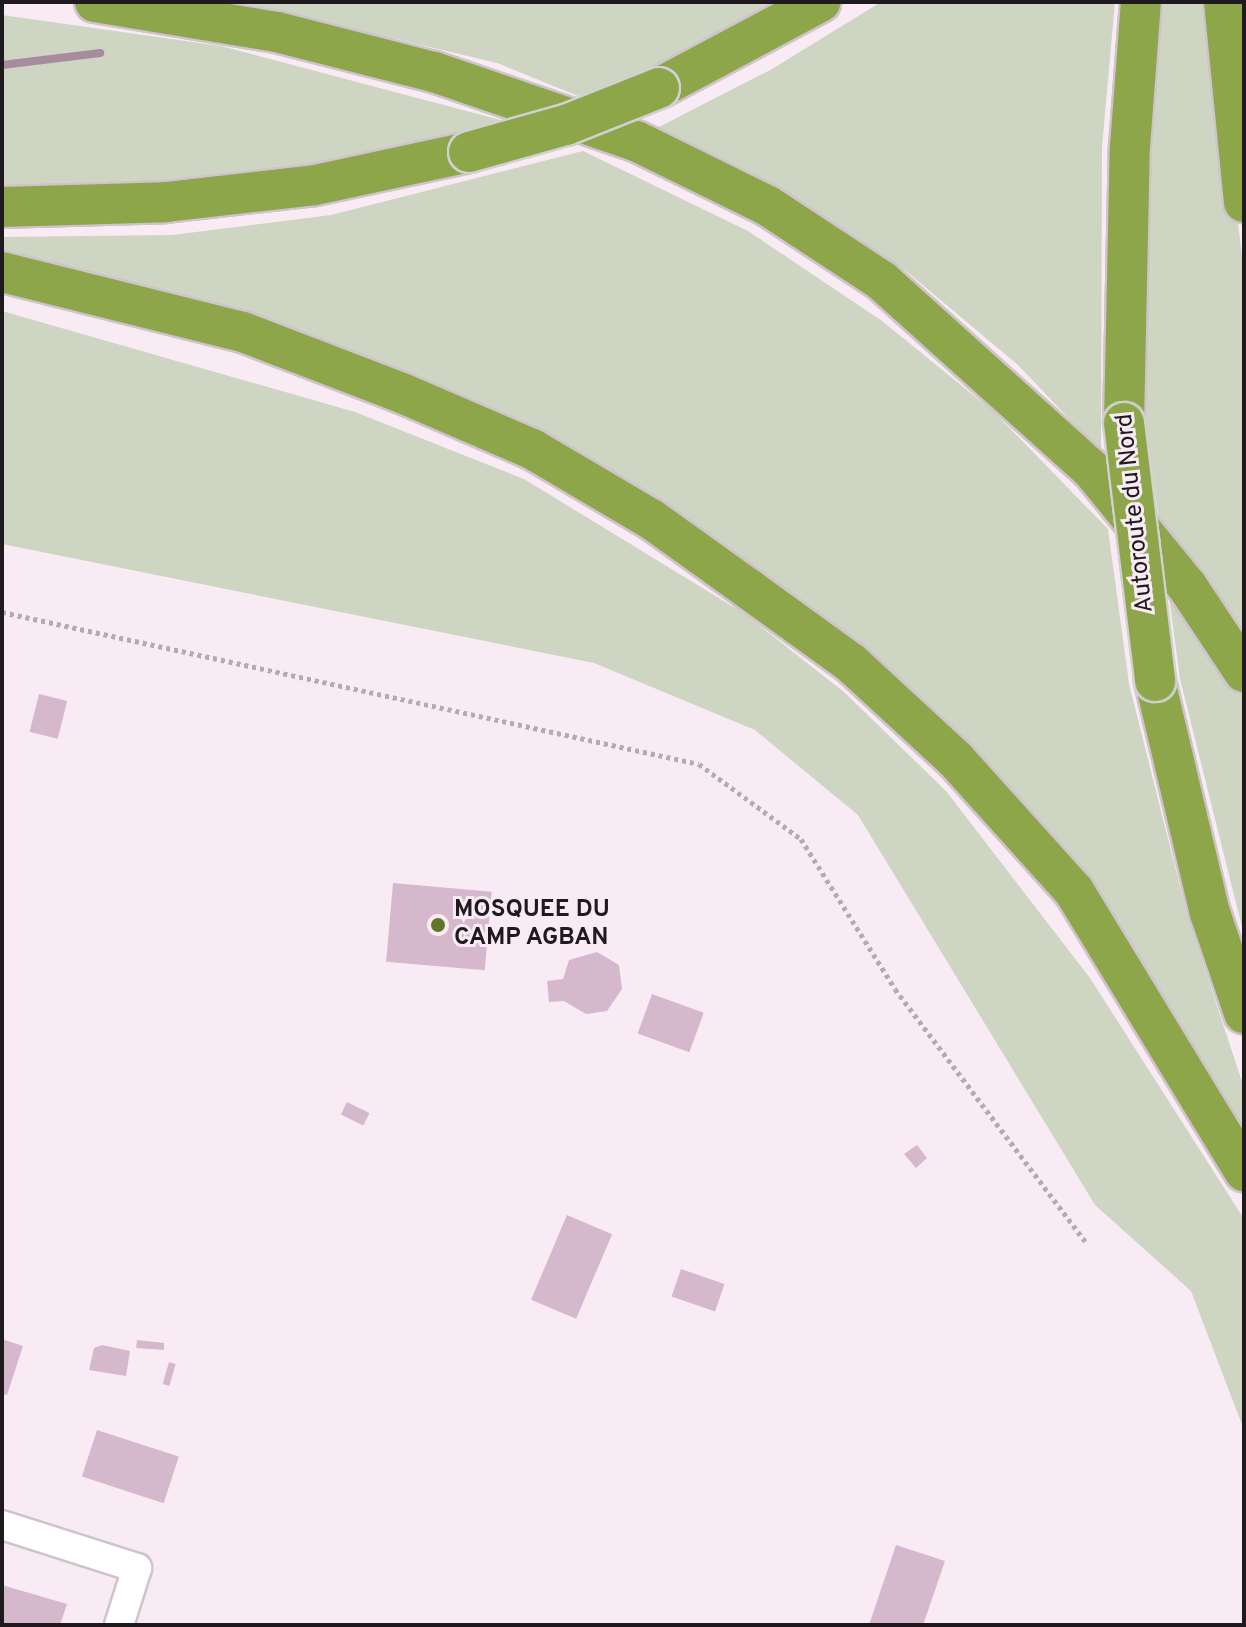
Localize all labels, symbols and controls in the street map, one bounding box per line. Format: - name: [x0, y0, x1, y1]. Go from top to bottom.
- street label: Autoroute du Nord: [1111, 412, 1161, 614]
- place label: MOSQUEE DU CAMP AGBAN: [454, 897, 610, 953]
- marker: MOSQUEE DU CAMP AGBAN: [429, 916, 447, 934]

